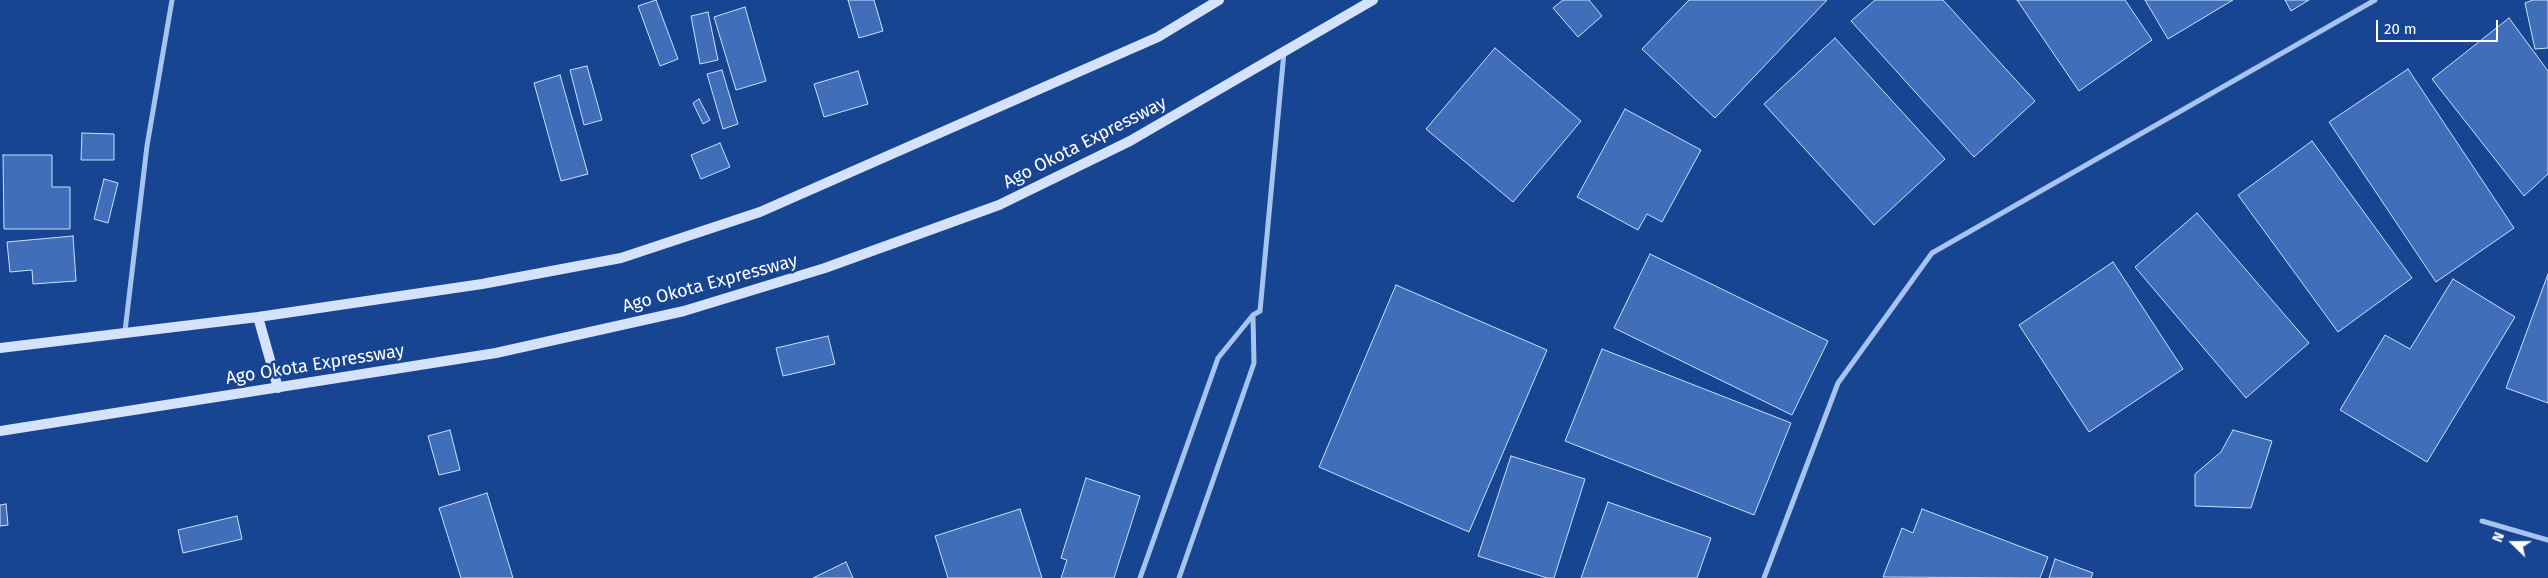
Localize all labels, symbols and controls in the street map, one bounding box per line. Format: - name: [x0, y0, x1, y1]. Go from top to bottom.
- scale bar: [2378, 10, 2500, 42]
- text: 20 m: [2384, 20, 2417, 38]
- street label: Ago Okota Expressway: [1000, 92, 1170, 194]
- street label: Ago Okota Expressway: [620, 250, 800, 318]
- street label: Ago Okota Expressway: [224, 340, 406, 390]
- north arrow: [2488, 518, 2538, 568]
- text: N: [2489, 530, 2508, 545]

